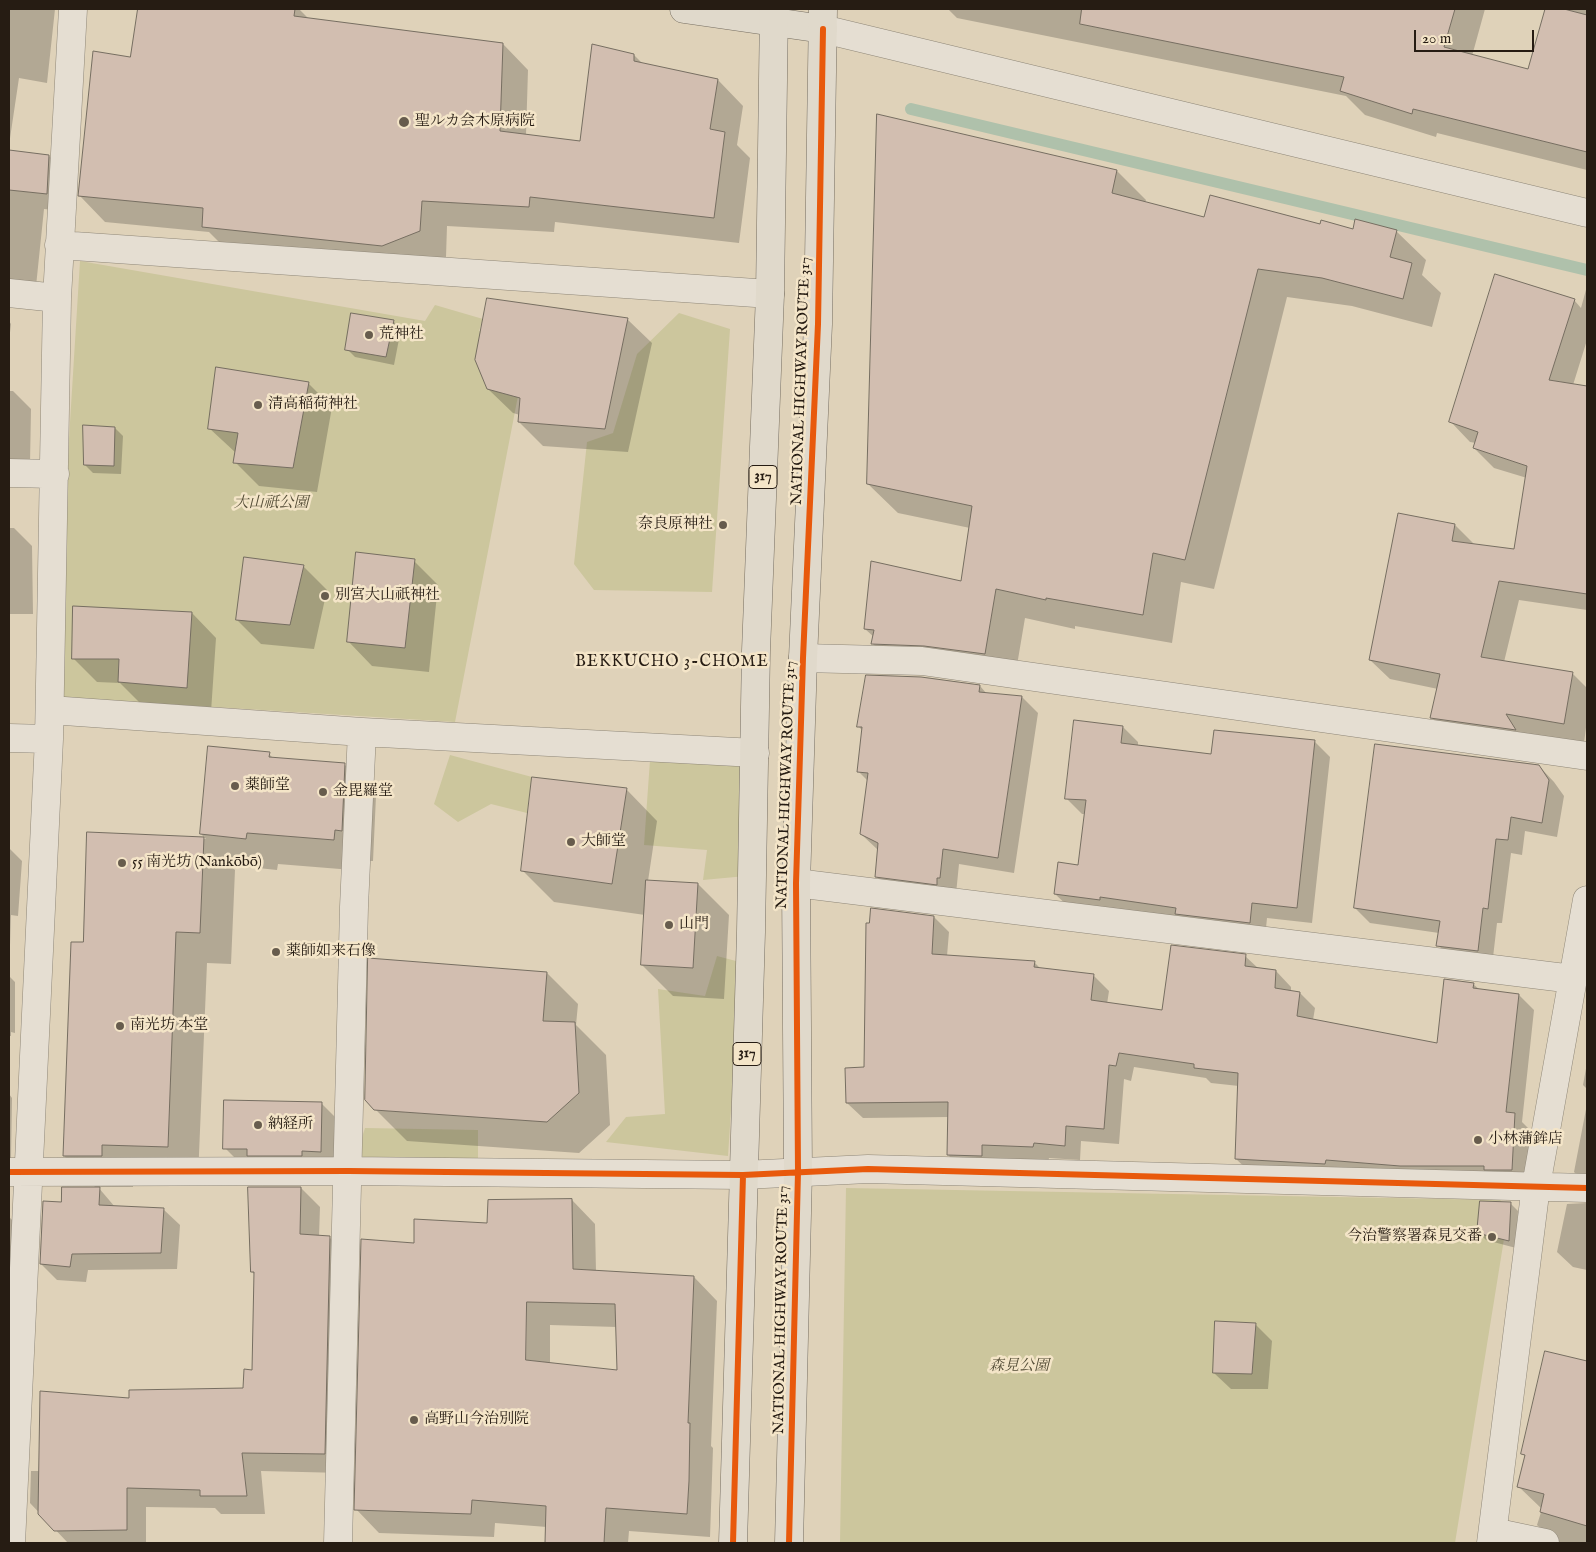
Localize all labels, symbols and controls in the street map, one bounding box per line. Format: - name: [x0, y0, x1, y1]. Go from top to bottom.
- scale bar: [1416, 20, 1536, 52]
- text: 20 m: [1422, 29, 1451, 48]
- place label: 聖ルカ会木原病院: [415, 113, 535, 131]
- marker: 聖ルカ会木原病院: [397, 115, 411, 129]
- street label: NATIONAL HIGHWAY ROUTE 317: [789, 257, 815, 505]
- place label: 荒神社: [379, 326, 424, 344]
- marker: 荒神社: [363, 329, 375, 341]
- place label: 清高稲荷神社: [268, 396, 358, 414]
- marker: 清高稲荷神社: [252, 399, 264, 411]
- road number: 317: [749, 466, 777, 488]
- park label: 大山祇公園: [234, 495, 308, 513]
- place label: 奈良原神社: [638, 516, 713, 534]
- marker: 奈良原神社: [717, 519, 729, 531]
- place label: 別宮大山祇神社: [335, 587, 440, 605]
- marker: 別宮大山祇神社: [319, 590, 331, 602]
- district label: BEKKUCHO 3-CHOME: [573, 653, 771, 673]
- street label: NATIONAL HIGHWAY ROUTE 317: [774, 661, 800, 909]
- place label: 薬師堂: [245, 777, 290, 795]
- marker: 薬師堂: [229, 780, 241, 792]
- place label: 金毘羅堂: [333, 783, 393, 801]
- marker: 金毘羅堂: [317, 786, 329, 798]
- place label: 大師堂: [581, 833, 626, 851]
- marker: 大師堂: [565, 836, 577, 848]
- place label: 55 南光坊 (Nankōbō): [132, 854, 262, 872]
- marker: 55 南光坊 (Nankōbō): [116, 857, 128, 869]
- place label: 山門: [679, 916, 709, 934]
- marker: 山門: [663, 919, 675, 931]
- place label: 薬師如来石像: [286, 943, 376, 961]
- marker: 薬師如来石像: [270, 946, 282, 958]
- place label: 南光坊 本堂: [130, 1017, 208, 1035]
- marker: 南光坊 本堂: [114, 1020, 126, 1032]
- road number: 317: [733, 1042, 761, 1066]
- place label: 納経所: [268, 1116, 313, 1134]
- marker: 納経所: [252, 1119, 264, 1131]
- place label: 小林蒲鉾店: [1488, 1131, 1563, 1149]
- marker: 小林蒲鉾店: [1472, 1134, 1484, 1146]
- street label: NATIONAL HIGHWAY ROUTE 317: [771, 1186, 793, 1434]
- place label: 今治警察署森見交番: [1347, 1228, 1482, 1246]
- marker: 今治警察署森見交番: [1486, 1231, 1498, 1243]
- park label: 森見公園: [989, 1358, 1049, 1376]
- place label: 高野山今治別院: [424, 1411, 529, 1429]
- marker: 高野山今治別院: [408, 1414, 420, 1426]

